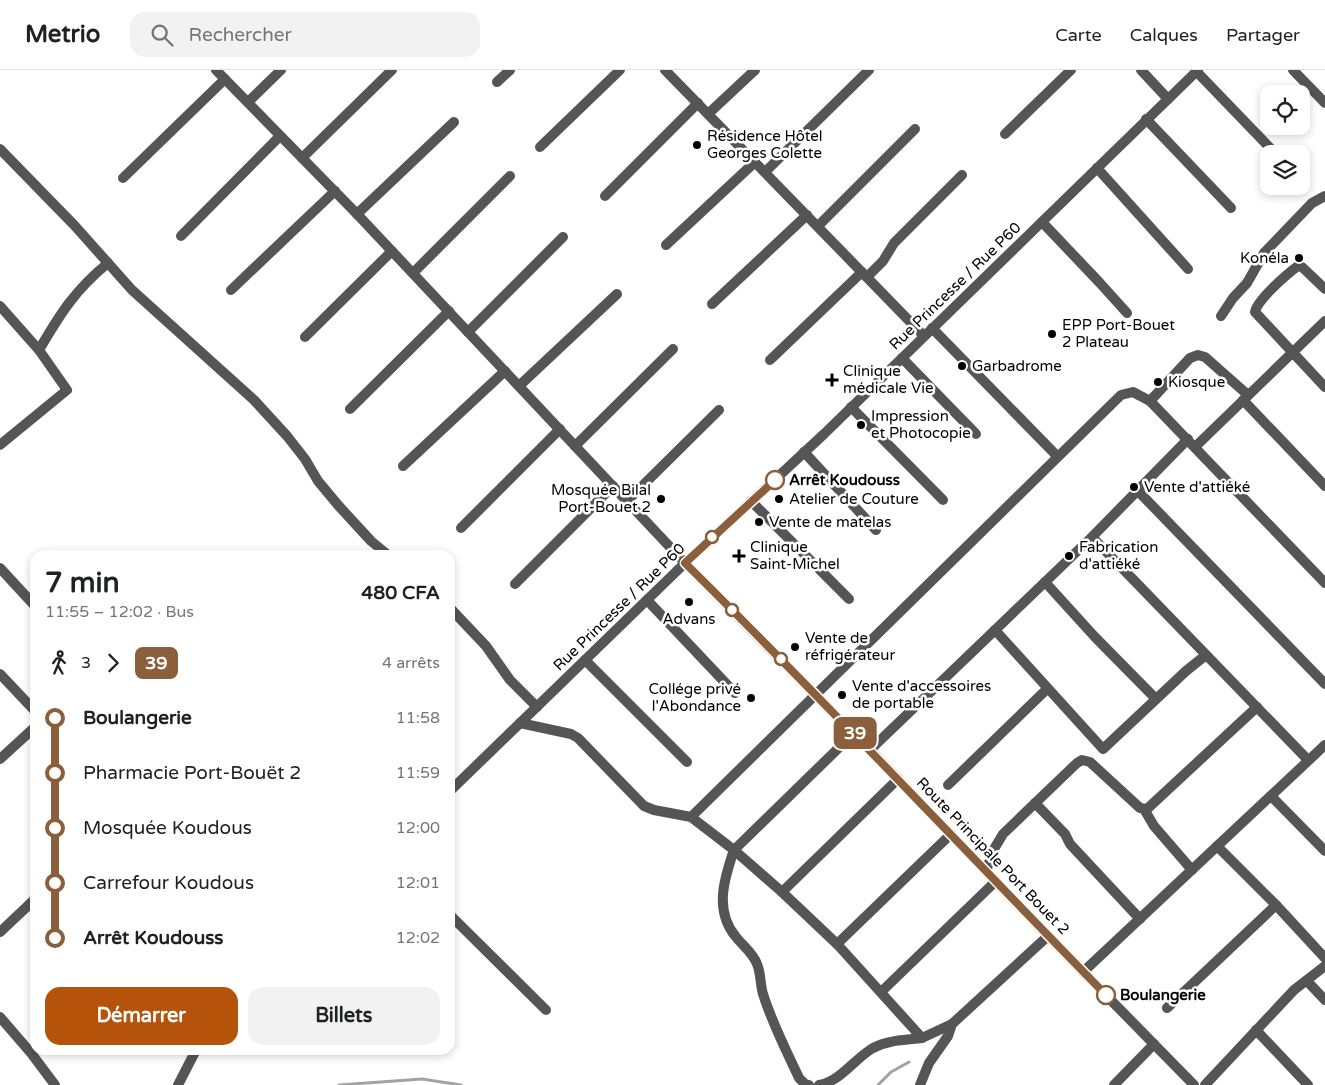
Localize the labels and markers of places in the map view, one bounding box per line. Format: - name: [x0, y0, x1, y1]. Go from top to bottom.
- place label: Résidence Hôtel Georges Colette: [707, 127, 823, 162]
- marker: Résidence Hôtel Georges Colette: [691, 139, 703, 151]
- place label: Konéla: [1240, 249, 1289, 267]
- marker: Konéla: [1293, 252, 1305, 264]
- place label: EPP Port-Bouet 2 Plateau: [1062, 316, 1175, 351]
- marker: EPP Port-Bouet 2 Plateau: [1046, 328, 1058, 340]
- place label: Garbadrome: [972, 357, 1062, 375]
- marker: Garbadrome: [956, 360, 968, 372]
- place label: Clinique médicale Vie: [843, 362, 934, 397]
- marker: Clinique médicale Vie: [825, 373, 839, 387]
- place label: Kiosque: [1168, 373, 1225, 391]
- marker: Kiosque: [1152, 376, 1164, 388]
- place label: Impression et Photocopie: [871, 407, 971, 442]
- marker: Impression et Photocopie: [855, 419, 867, 431]
- marker: Arrêt Koudouss: [765, 470, 785, 490]
- place label: Arrêt Koudouss: [789, 471, 900, 489]
- place label: Vente d'attiéké: [1144, 478, 1250, 496]
- place label: Mosquée Bilal Port-Bouet 2: [551, 481, 651, 516]
- marker: Vente d'attiéké: [1128, 481, 1140, 493]
- place label: Atelier de Couture: [789, 490, 919, 508]
- marker: Mosquée Bilal Port-Bouet 2: [655, 493, 667, 505]
- marker: Atelier de Couture: [773, 493, 785, 505]
- place label: Vente de matelas: [769, 513, 891, 531]
- marker: Vente de matelas: [753, 516, 765, 528]
- unlabelled marker: [705, 530, 719, 544]
- place label: Clinique Saint-Michel: [750, 538, 840, 573]
- place label: Fabrication d'attiéké: [1079, 538, 1158, 573]
- marker: Clinique Saint-Michel: [732, 549, 746, 563]
- marker: Fabrication d'attiéké: [1063, 550, 1075, 562]
- marker: Advans: [683, 596, 695, 608]
- unlabelled marker: [725, 603, 739, 617]
- place label: Advans: [662, 610, 716, 628]
- place label: Vente de réfrigérateur: [805, 629, 895, 664]
- marker: Vente de réfrigérateur: [789, 641, 801, 653]
- unlabelled marker: [774, 652, 788, 666]
- place label: Vente d'accessoires de portable: [852, 677, 991, 712]
- place label: Collége privé l'Abondance: [649, 680, 741, 715]
- marker: Vente d'accessoires de portable: [836, 689, 848, 701]
- marker: Collége privé l'Abondance: [745, 692, 757, 704]
- marker: Boulangerie: [1096, 985, 1116, 1005]
- place label: Boulangerie: [1120, 986, 1206, 1005]

